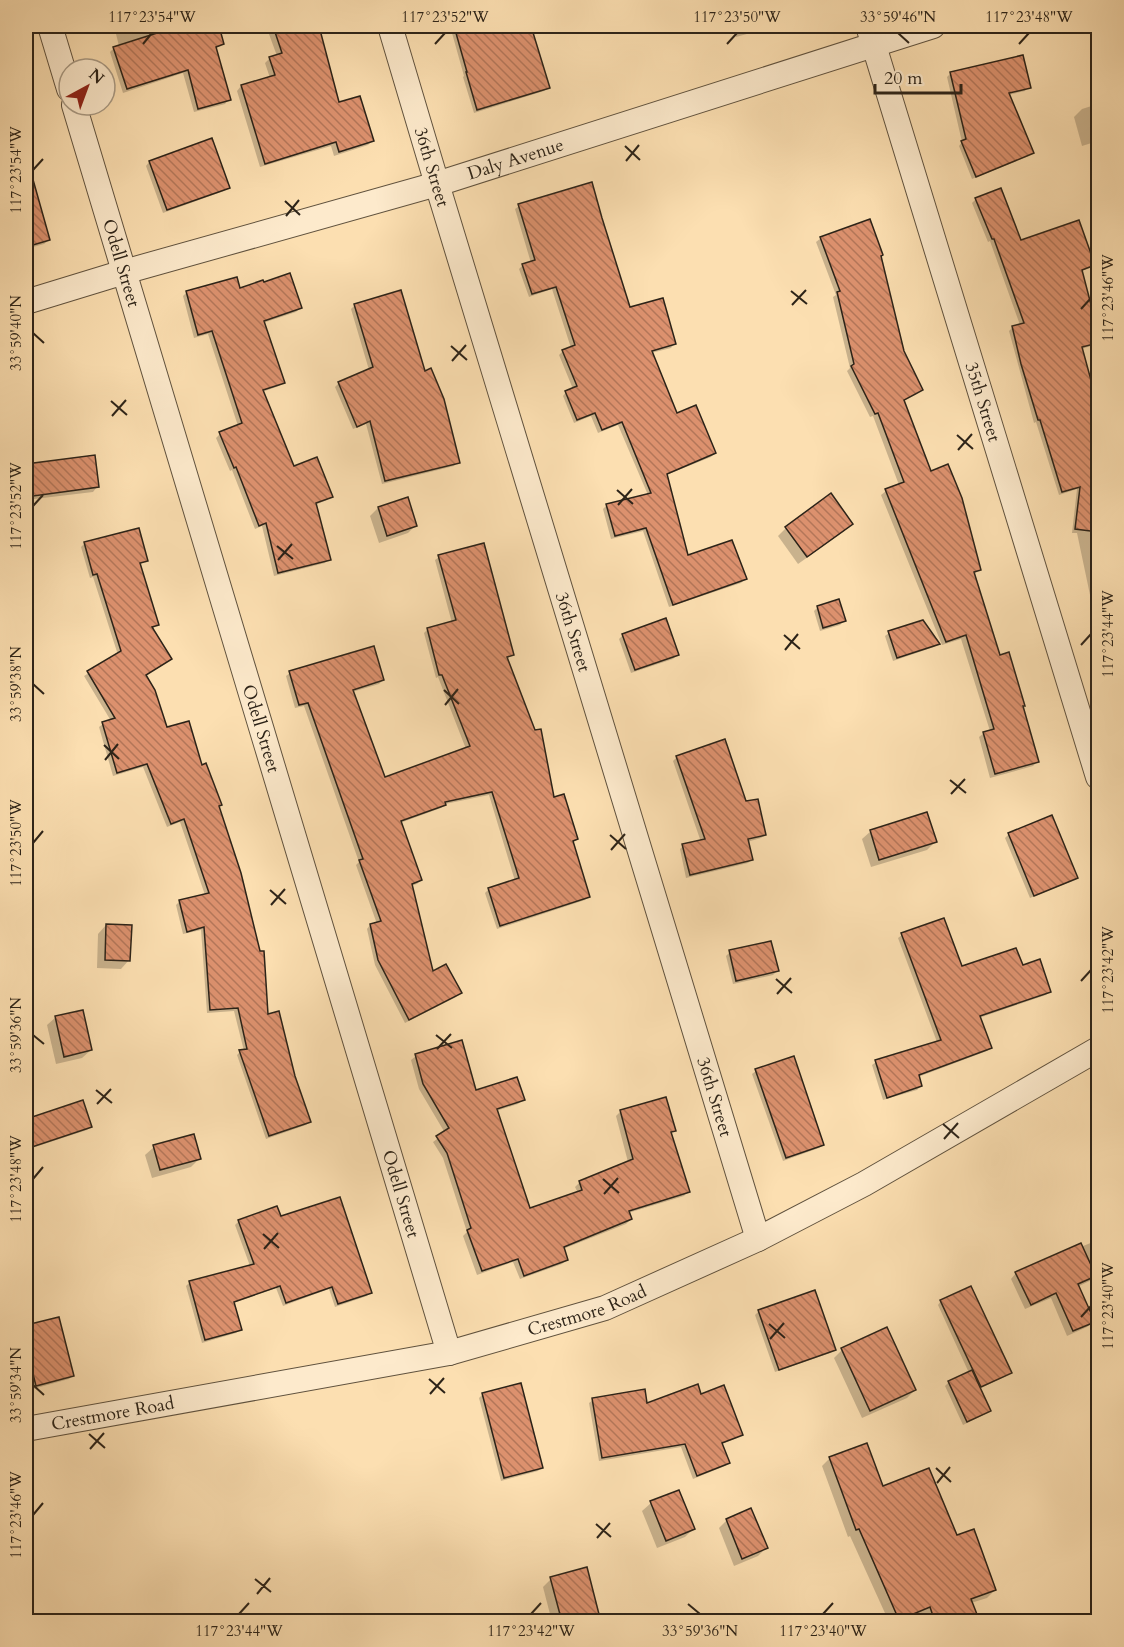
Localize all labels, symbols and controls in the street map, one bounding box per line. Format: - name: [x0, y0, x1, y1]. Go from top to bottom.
- text: 117°23'54"W: [108, 7, 196, 27]
- text: 117°23'52"W: [401, 7, 489, 27]
- text: 117°23'50"W: [693, 7, 781, 27]
- text: 33°59'46"N: [860, 7, 936, 27]
- text: 117°23'48"W: [985, 7, 1073, 27]
- north arrow: [57, 57, 117, 117]
- scale bar: [875, 57, 960, 95]
- text: N: [84, 64, 109, 89]
- text: 20 m: [884, 66, 923, 91]
- street label: 36th Street: [408, 124, 456, 210]
- text: 117°23'54"W: [6, 126, 26, 214]
- street label: Daly Avenue: [464, 132, 567, 186]
- street label: Odell Street: [96, 216, 147, 310]
- text: 117°23'46"W: [1098, 254, 1118, 342]
- text: 33°59'40"N: [6, 295, 26, 371]
- street label: 35th Street: [959, 359, 1007, 445]
- text: 117°23'52"W: [6, 462, 26, 550]
- street label: 36th Street: [549, 589, 597, 675]
- text: 117°23'44"W: [1098, 590, 1118, 678]
- text: 33°59'38"N: [6, 646, 26, 722]
- street label: Odell Street: [236, 681, 286, 776]
- text: 117°23'50"W: [6, 799, 26, 887]
- text: 117°23'42"W: [1098, 926, 1118, 1014]
- text: 33°59'36"N: [6, 997, 26, 1073]
- street label: 36th Street: [691, 1054, 739, 1140]
- text: 117°23'48"W: [6, 1135, 26, 1223]
- street label: Odell Street: [376, 1147, 426, 1241]
- text: 117°23'40"W: [1098, 1262, 1118, 1350]
- street label: Crestmore Road: [524, 1278, 651, 1342]
- text: 33°59'34"N: [6, 1347, 26, 1423]
- street label: Crestmore Road: [49, 1390, 176, 1437]
- text: 117°23'46"W: [6, 1471, 26, 1559]
- text: 117°23'44"W: [195, 1621, 283, 1641]
- text: 117°23'42"W: [487, 1621, 575, 1641]
- text: 33°59'36"N: [662, 1621, 738, 1641]
- text: 117°23'40"W: [779, 1621, 867, 1641]

